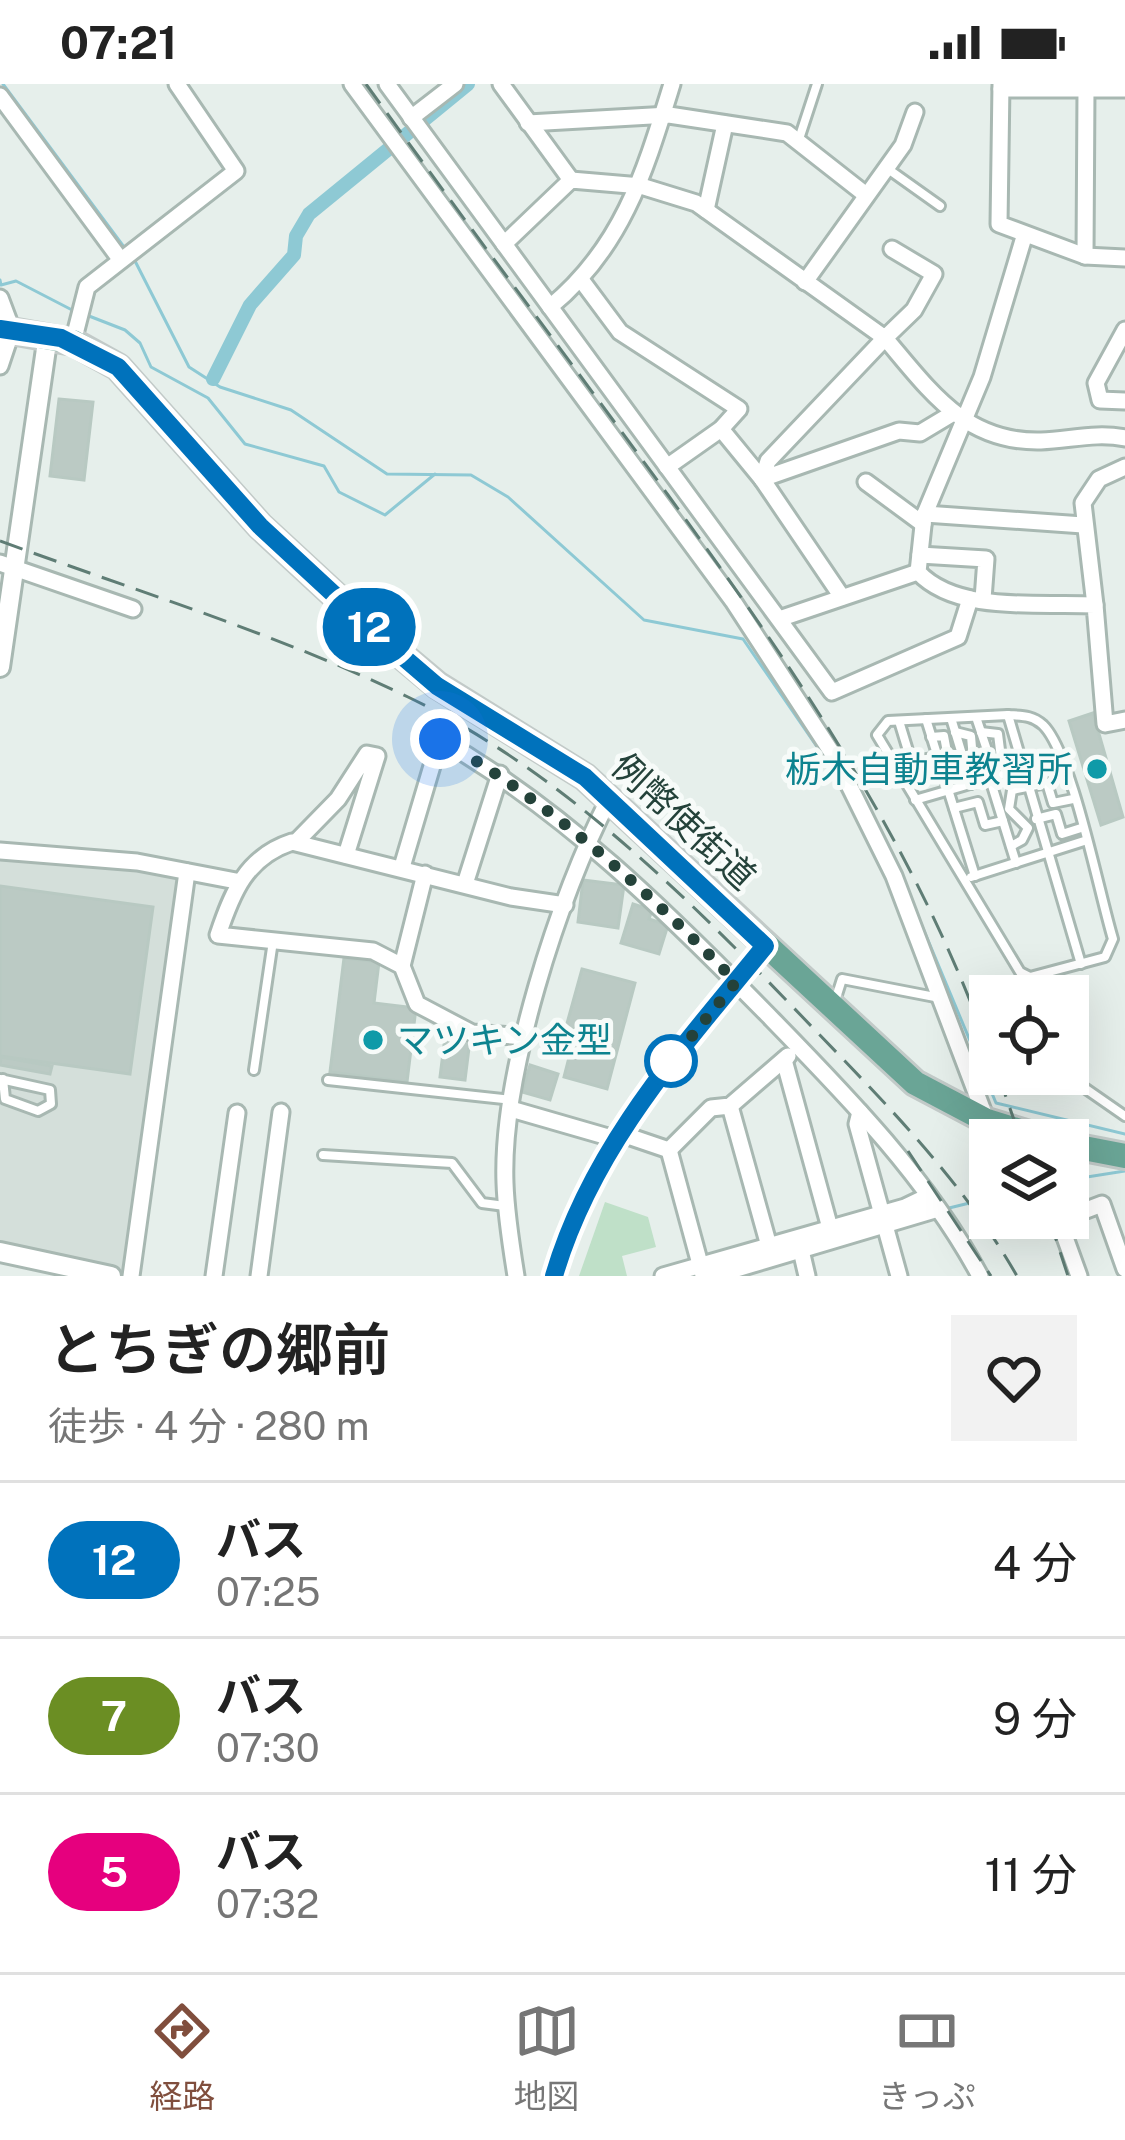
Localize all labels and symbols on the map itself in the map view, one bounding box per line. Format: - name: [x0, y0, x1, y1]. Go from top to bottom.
- line badge: 12: [315, 588, 423, 666]
- your location: [410, 709, 470, 769]
- street label: 例幣使街道: [604, 744, 764, 898]
- place label: 栃木自動車教習所: [785, 748, 1073, 790]
- marker: 栃木自動車教習所: [1084, 756, 1110, 782]
- place label: マツキン金型: [397, 1019, 612, 1061]
- marker: マツキン金型: [360, 1027, 386, 1053]
- unlabelled marker: [646, 1036, 696, 1086]

